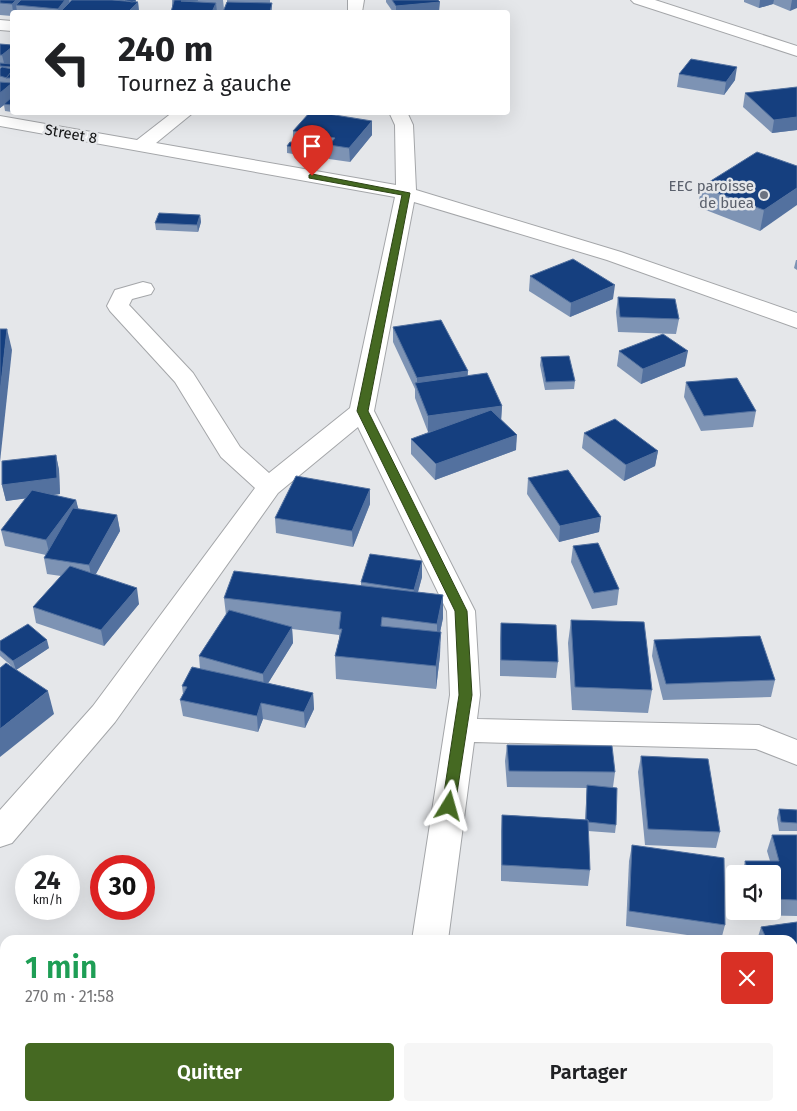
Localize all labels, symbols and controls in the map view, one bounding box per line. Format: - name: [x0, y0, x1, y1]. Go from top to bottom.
- text: 240 m: [118, 28, 213, 70]
- icon: left: [35, 30, 100, 95]
- text: Tournez à gauche: [118, 70, 291, 97]
- street label: Street 8: [43, 121, 99, 147]
- pin: [291, 125, 333, 176]
- icon: arrive: [298, 132, 326, 160]
- place label: EEC paroisse de buea: [668, 177, 754, 212]
- marker: EEC paroisse de buea: [758, 189, 770, 201]
- position arrow: [422, 779, 474, 831]
- speed limit sign: 30: [90, 855, 155, 920]
- map controls: [726, 865, 781, 920]
- button: sound: [726, 865, 781, 920]
- text: 24: [34, 866, 61, 896]
- text: km/h: [33, 893, 62, 907]
- text: 1 min: [25, 950, 97, 986]
- button: close: [721, 952, 773, 1004]
- text: 270 m · 21:58: [25, 987, 114, 1006]
- button: Quitter: [25, 1043, 394, 1101]
- button: Partager: [404, 1043, 773, 1101]

